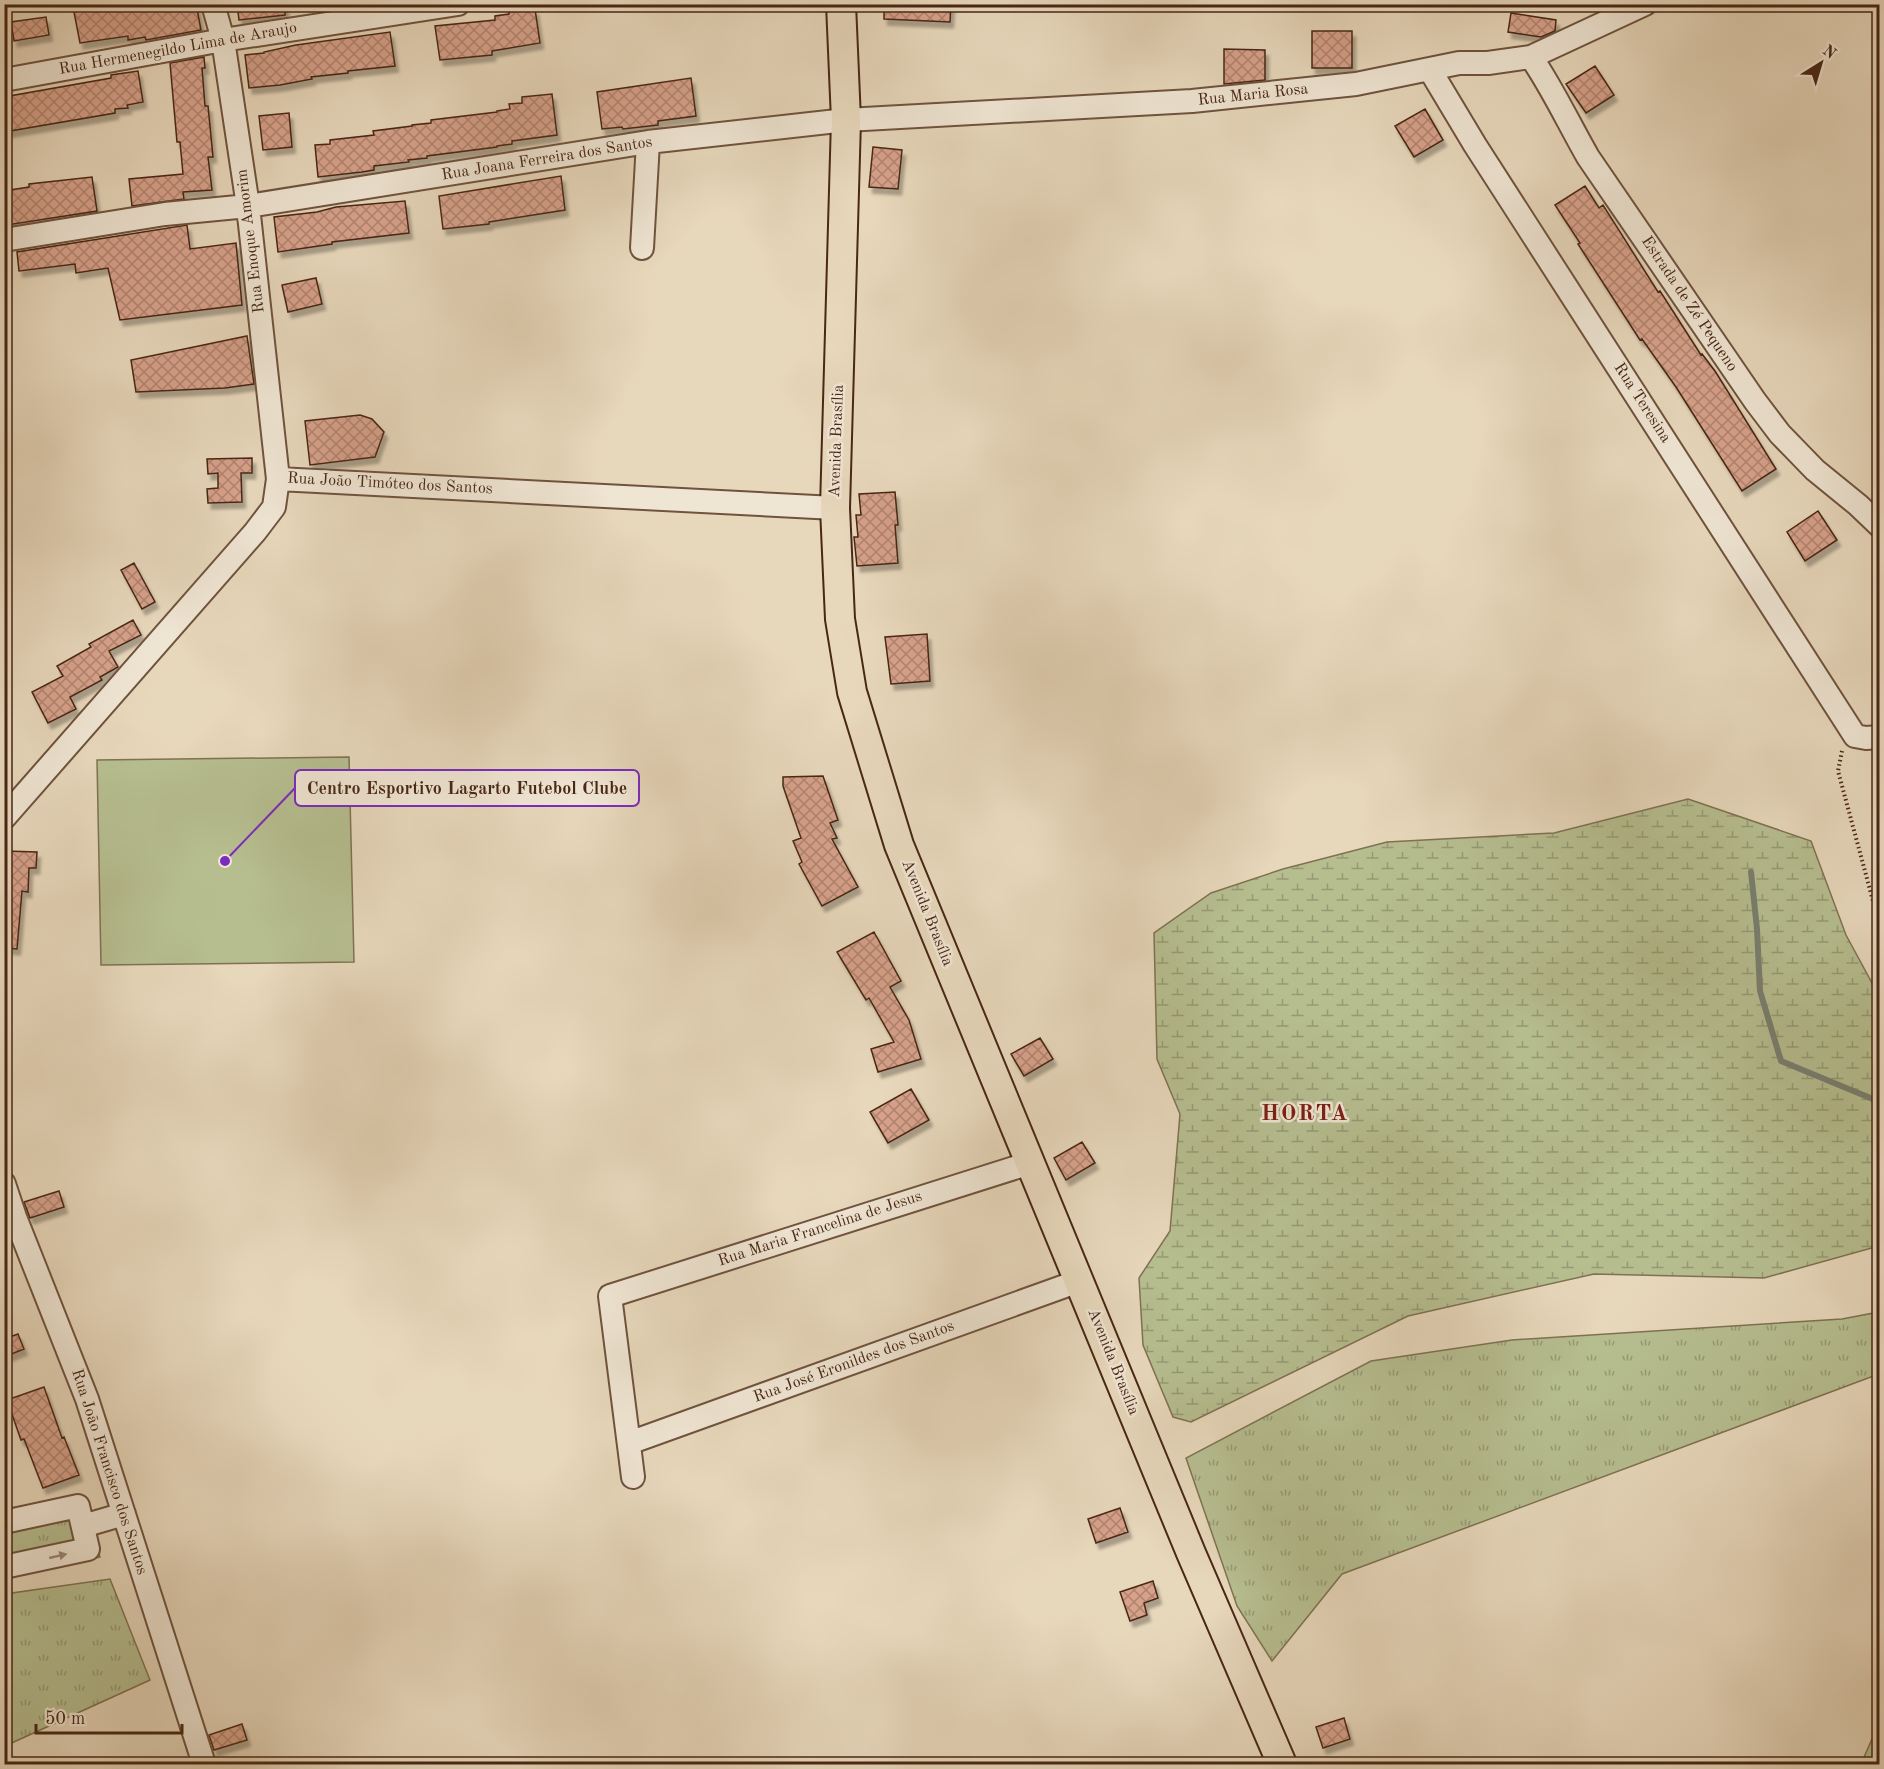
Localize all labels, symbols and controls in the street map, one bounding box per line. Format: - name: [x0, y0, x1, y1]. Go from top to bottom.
- street label: Rua Hermenegildo Lima de Araujo: [58, 20, 298, 78]
- north arrow: [1791, 33, 1851, 93]
- text: N: [1819, 43, 1839, 63]
- street label: Rua Maria Rosa: [1197, 81, 1309, 109]
- street label: Rua Joana Ferreira dos Santos: [440, 134, 654, 184]
- street label: Rua Enoque Amorim: [234, 168, 268, 314]
- street label: Estrada de Zé Pequeno: [1638, 234, 1740, 375]
- street label: Rua Teresina: [1610, 360, 1674, 446]
- street label: Avenida Brasília: [827, 384, 847, 498]
- street label: Rua João Timóteo dos Santos: [287, 471, 493, 497]
- callout: Centro Esportivo Lagarto Futebol Clube: [295, 770, 639, 806]
- text: Centro Esportivo Lagarto Futebol Clube: [307, 780, 627, 798]
- street label: Avenida Brasília: [898, 857, 956, 969]
- district label: HORTA: [1261, 1103, 1349, 1125]
- street label: Rua Maria Francelina de Jesus: [716, 1188, 924, 1270]
- street label: Avenida Brasília: [1084, 1306, 1142, 1418]
- street label: Rua José Eronildes dos Santos: [751, 1318, 957, 1406]
- street label: Rua João Francisco dos Santos: [68, 1367, 150, 1577]
- one-way arrow: [49, 1550, 67, 1560]
- scale bar: [36, 1697, 182, 1735]
- text: 50 m: [45, 1710, 85, 1728]

